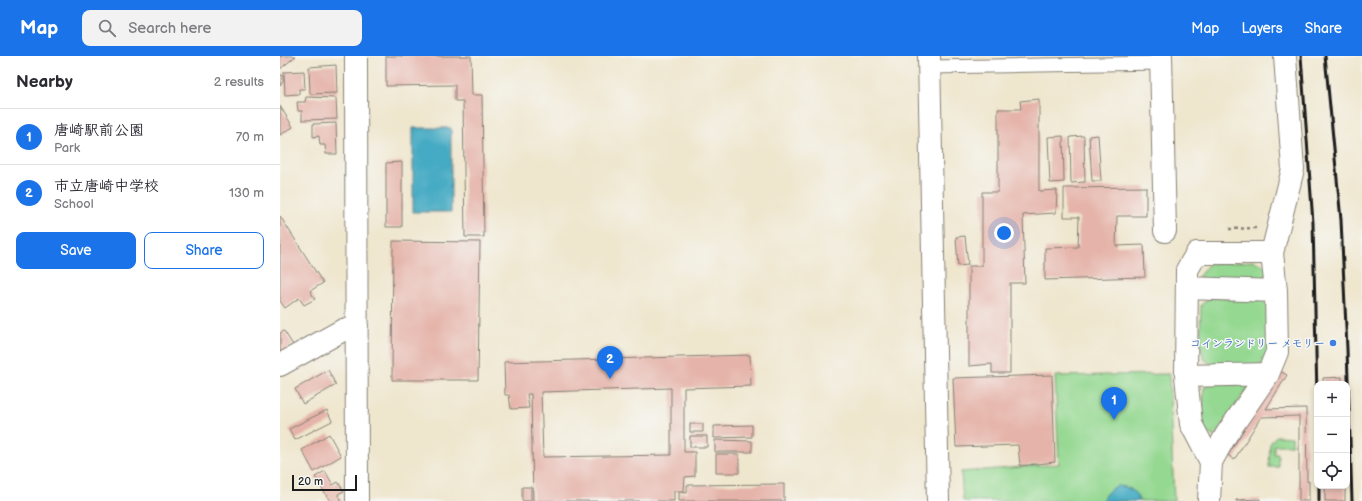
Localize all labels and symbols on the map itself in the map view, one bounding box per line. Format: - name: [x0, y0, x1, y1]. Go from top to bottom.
- your location: [994, 223, 1014, 243]
- place label: コインランドリー メモリー: [1190, 337, 1325, 350]
- marker: コインランドリー メモリー: [1328, 338, 1338, 348]
- pin: 2: [597, 346, 623, 379]
- pin: 1: [1101, 387, 1127, 420]
- scale bar: [292, 473, 357, 492]

